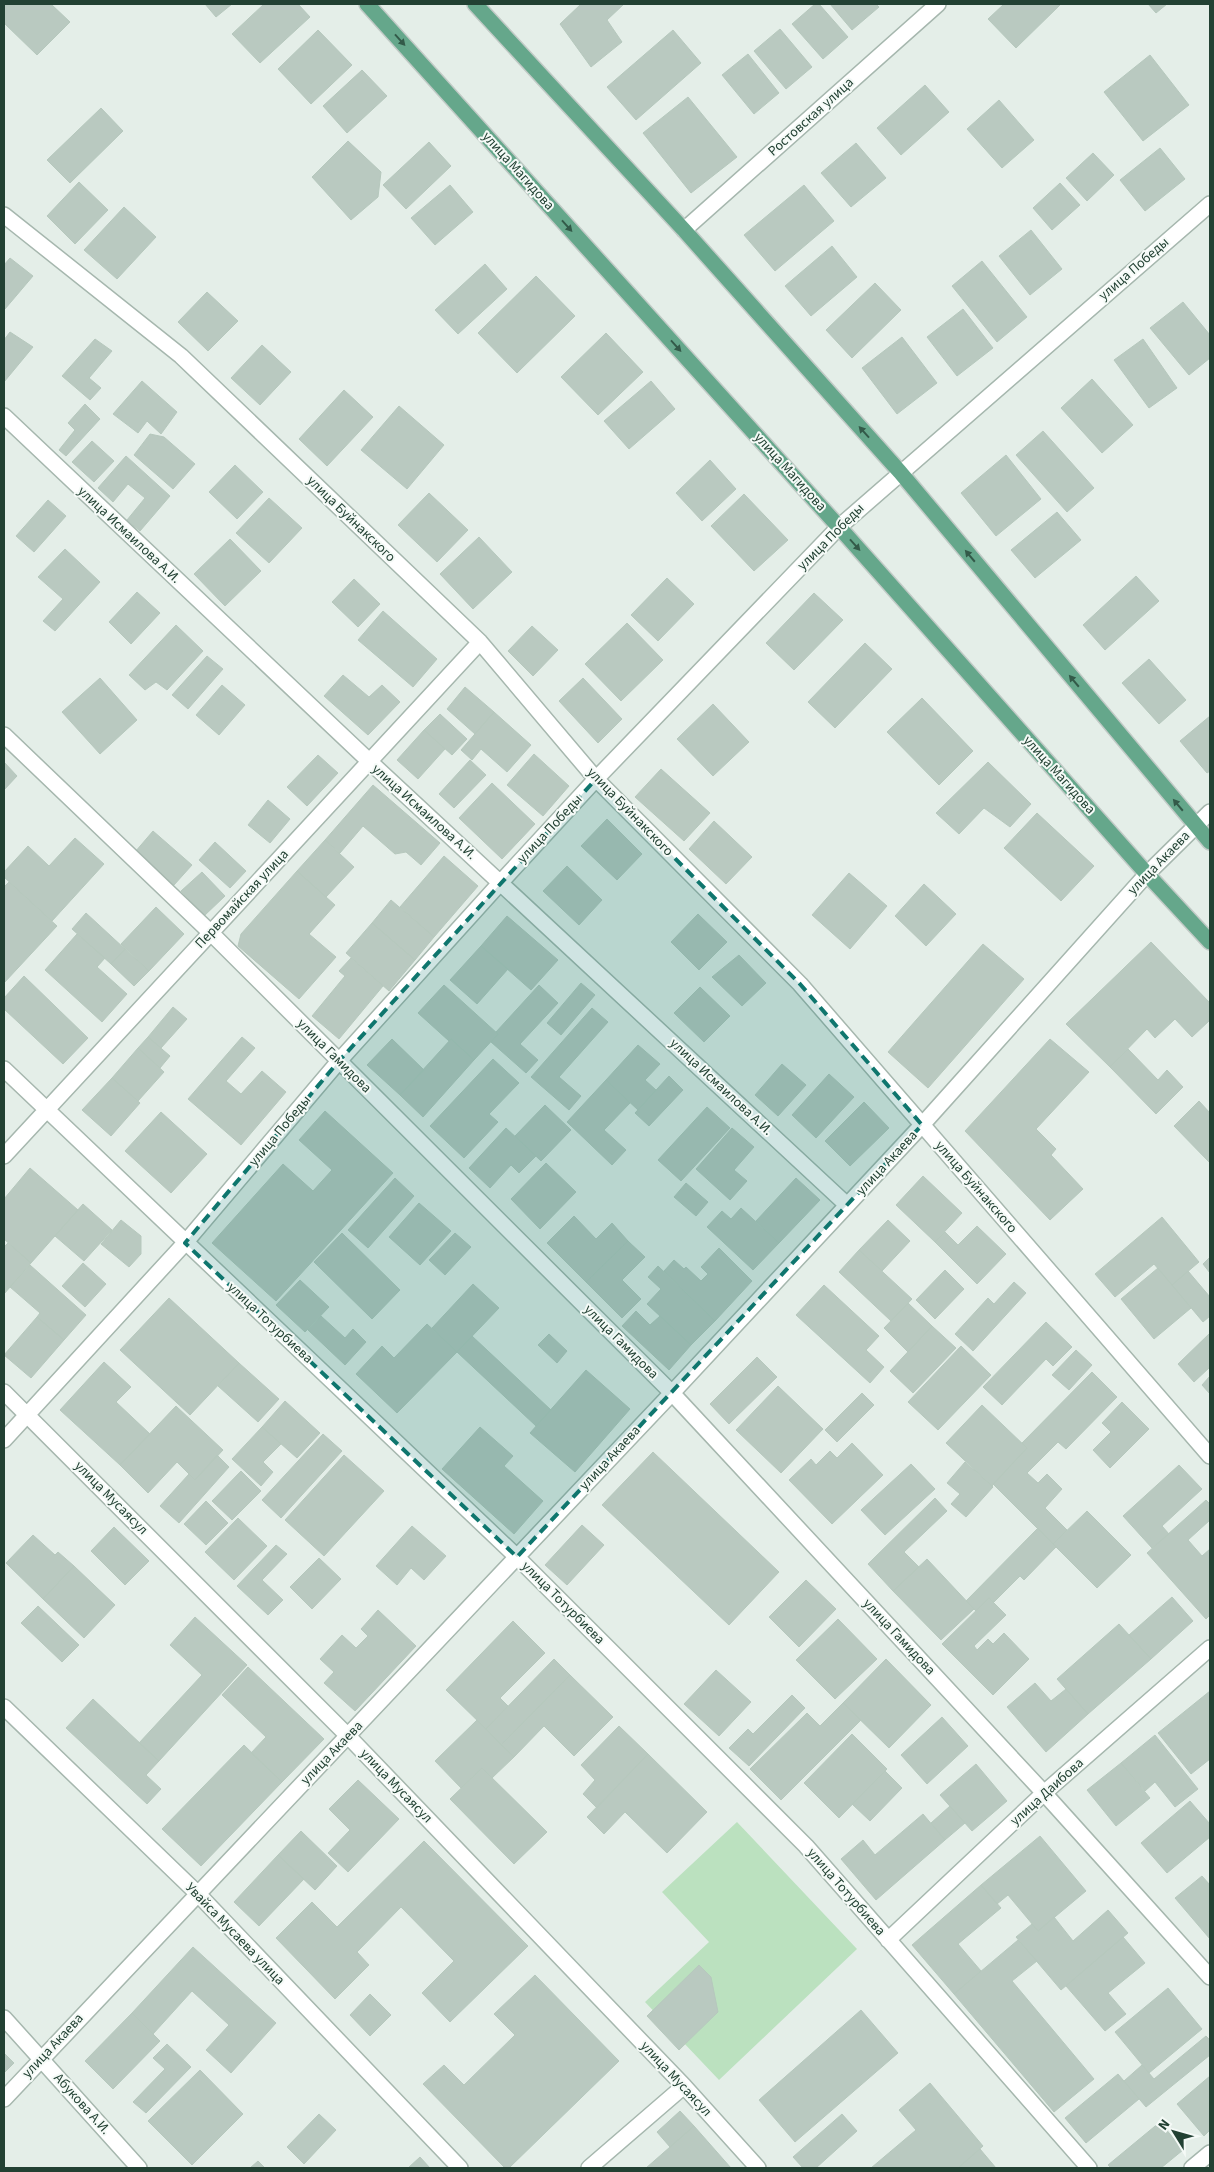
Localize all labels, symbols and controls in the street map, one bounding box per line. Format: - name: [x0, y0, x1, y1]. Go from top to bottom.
- one-way arrow: [394, 33, 406, 45]
- street label: Ростовская улица: [764, 73, 858, 161]
- street label: улица Магидова: [477, 127, 559, 215]
- one-way arrow: [561, 219, 573, 231]
- street label: улица Победы: [1094, 233, 1174, 305]
- one-way arrow: [670, 340, 682, 352]
- one-way arrow: [858, 427, 870, 439]
- street label: улица Магидова: [749, 428, 831, 516]
- street label: улица Буйнакского: [302, 471, 400, 567]
- street label: улица Исмаилова А.И.: [73, 482, 185, 588]
- street label: улица Победы: [793, 499, 869, 575]
- one-way arrow: [849, 539, 861, 551]
- one-way arrow: [964, 550, 975, 563]
- one-way arrow: [1068, 675, 1080, 687]
- street label: улица Магидова: [1018, 731, 1100, 819]
- street label: улица Исмаилова А.И.: [367, 759, 481, 865]
- street label: улица Буйнакского: [582, 763, 678, 861]
- street label: улица Победы: [513, 790, 587, 868]
- one-way arrow: [1173, 799, 1184, 812]
- street label: улица Акаева: [1123, 827, 1195, 899]
- street label: Первомайская улица: [191, 845, 293, 953]
- street label: улица Гамидова: [292, 1014, 376, 1098]
- street label: улица Исмаилова А.И.: [665, 1034, 777, 1140]
- street label: улица Победы: [244, 1091, 316, 1171]
- street label: улица Акаева: [852, 1126, 922, 1200]
- street label: улица Буйнакского: [930, 1136, 1022, 1238]
- street label: улица Тотурбиева: [223, 1278, 317, 1368]
- street label: улица Гамидова: [579, 1300, 663, 1384]
- street label: улица Акаева: [575, 1421, 645, 1495]
- street label: улица Мусаясул: [70, 1457, 152, 1539]
- street label: улица Тотурбиева: [517, 1557, 609, 1649]
- street label: улица Гамидова: [858, 1594, 940, 1680]
- street label: улица Акаева: [296, 1717, 368, 1789]
- street label: улица Мусаясул: [355, 1744, 437, 1828]
- street label: улица Даибова: [1006, 1753, 1088, 1831]
- street label: улица Тотурбиева: [802, 1844, 890, 1940]
- street label: Увайса Мусаева улица: [181, 1878, 289, 1990]
- street label: улица Акаева: [18, 2009, 88, 2083]
- street label: улица Мусаясул: [636, 2037, 716, 2121]
- street label: Абукова А.И.: [49, 2069, 115, 2139]
- north arrow: [1149, 2107, 1199, 2157]
- text: N: [1154, 2115, 1175, 2135]

